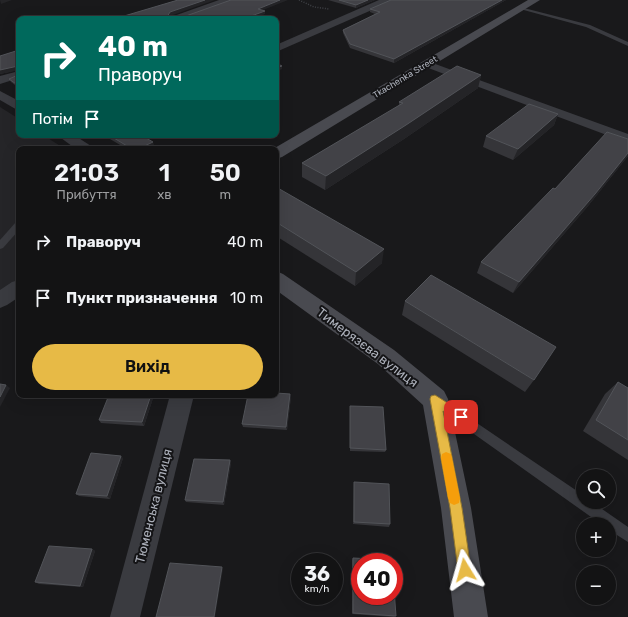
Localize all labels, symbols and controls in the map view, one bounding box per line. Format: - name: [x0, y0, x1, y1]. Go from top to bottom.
- text: 40 m: [98, 30, 168, 63]
- icon: right: [32, 32, 84, 84]
- street label: Tkachenka Street: [371, 54, 439, 100]
- text: Праворуч: [98, 64, 182, 86]
- icon: arrive: [81, 108, 103, 130]
- text: Потім: [32, 110, 73, 128]
- text: 21:03: [54, 159, 119, 187]
- text: 1: [159, 159, 170, 187]
- text: 50: [210, 159, 241, 187]
- text: Прибуття: [57, 187, 117, 202]
- text: хв: [157, 187, 172, 202]
- text: m: [219, 187, 231, 202]
- icon: right: [32, 231, 54, 253]
- text: Праворуч: [66, 233, 141, 251]
- text: 40 m: [227, 233, 263, 251]
- icon: arrive: [32, 287, 54, 309]
- text: Пункт призначення: [66, 289, 218, 307]
- text: 10 m: [230, 289, 263, 307]
- street label: Тимерязєва вулиця: [314, 305, 421, 390]
- button: Вихід: [32, 344, 263, 390]
- pin: [444, 400, 478, 434]
- icon: arrive: [450, 406, 472, 428]
- street label: Тюменська вулиця: [132, 447, 175, 565]
- map controls: [576, 469, 616, 605]
- button: search: [576, 469, 616, 509]
- button: +: [576, 517, 616, 557]
- position arrow: [444, 549, 486, 591]
- speed limit sign: 40: [351, 553, 403, 605]
- text: 36: [304, 562, 330, 586]
- button: −: [576, 565, 616, 605]
- text: km/h: [305, 583, 329, 595]

